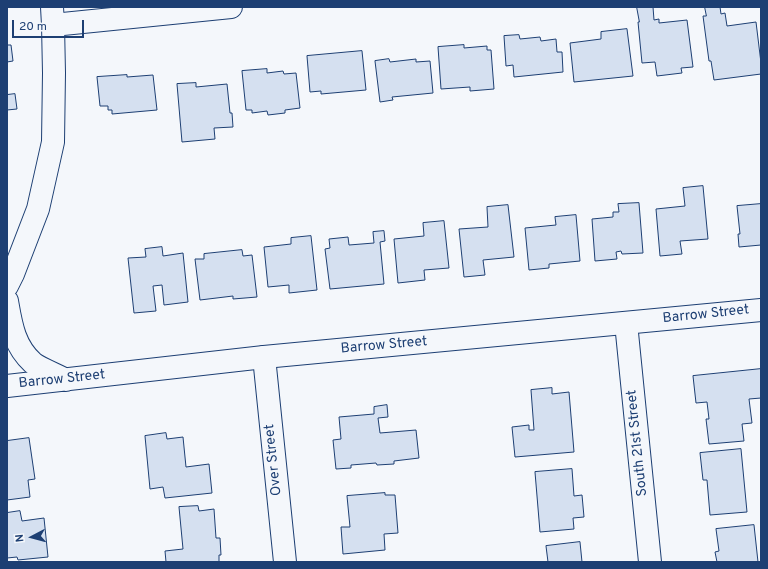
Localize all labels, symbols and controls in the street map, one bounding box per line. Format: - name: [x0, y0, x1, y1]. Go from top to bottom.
- scale bar: [14, 12, 86, 38]
- text: 20 m: [19, 19, 47, 35]
- street label: Barrow Street: [662, 302, 750, 328]
- street label: Barrow Street: [340, 334, 428, 358]
- street label: Barrow Street: [18, 367, 106, 393]
- street label: South 21st Street: [624, 389, 652, 497]
- street label: Over Street: [262, 423, 286, 497]
- north arrow: [12, 517, 52, 557]
- text: N: [13, 534, 27, 543]

